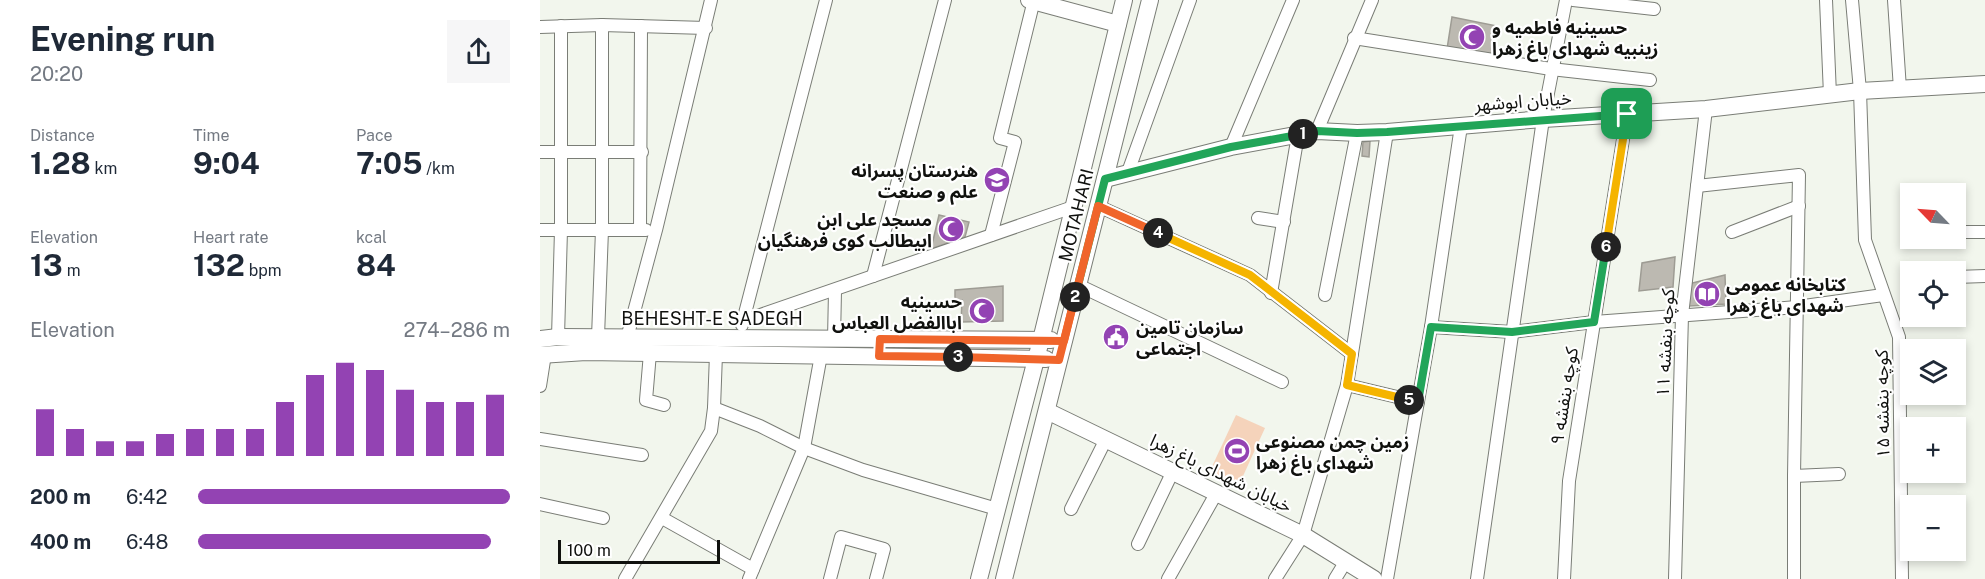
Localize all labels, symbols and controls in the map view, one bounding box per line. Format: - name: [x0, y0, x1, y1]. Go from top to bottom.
- place label: حسینیه فاطمیه و زینبیه شهدای باغ زهرا: [1492, 17, 1658, 62]
- text: Evening run: [30, 20, 215, 58]
- button: share: [447, 20, 510, 83]
- mosque icon: حسینیه فاطمیه و زینبیه شهدای باغ زهرا: [1457, 22, 1487, 52]
- text: 20:20: [30, 62, 83, 86]
- street label: خیابان ابوشهر: [1473, 87, 1572, 116]
- pin: [1601, 88, 1652, 139]
- icon: arrive: [1610, 97, 1643, 130]
- pin: 1: [1288, 119, 1318, 149]
- text: 1: [1300, 124, 1306, 143]
- text: Distance: [30, 126, 95, 145]
- text: Time: [193, 126, 229, 145]
- text: Pace: [356, 126, 393, 145]
- text: 1.28: [30, 145, 91, 181]
- text: 9:04: [193, 145, 260, 181]
- text: 7:05: [356, 145, 422, 181]
- text: km: [91, 159, 117, 178]
- text: /km: [422, 159, 455, 178]
- place label: هنرستان پسرانه علم و صنعت: [851, 160, 978, 205]
- school or university icon: هنرستان پسرانه علم و صنعت: [982, 165, 1012, 195]
- street label: MOTAHARI: [1054, 166, 1098, 264]
- north arrow: [1900, 183, 1966, 249]
- map controls: [1900, 183, 1966, 561]
- place label: مسجد علی ابن ابیطالب کوی فرهنگیان: [758, 209, 932, 252]
- mosque icon: مسجد علی ابن ابیطالب کوی فرهنگیان: [936, 214, 966, 244]
- pin: 4: [1143, 218, 1173, 248]
- text: 4: [1153, 223, 1163, 242]
- text: Elevation: [30, 228, 98, 247]
- text: Heart rate: [193, 228, 269, 247]
- text: kcal: [356, 228, 387, 247]
- pin: 6: [1591, 232, 1621, 262]
- text: 6: [1601, 237, 1611, 256]
- text: 13: [30, 247, 63, 283]
- text: 132: [193, 247, 245, 283]
- text: 84: [356, 247, 396, 283]
- text: m: [63, 261, 81, 280]
- text: bpm: [245, 261, 282, 280]
- button: locate: [1900, 261, 1966, 327]
- place label: کتابخانه عمومی شهدای باغ زهرا: [1726, 274, 1847, 319]
- library icon: کتابخانه عمومی شهدای باغ زهرا: [1692, 279, 1722, 309]
- pin: 2: [1060, 282, 1090, 312]
- text: 2: [1070, 287, 1080, 306]
- street label: کوچه بنفشه ۱۱: [1652, 288, 1679, 398]
- place label: حسینیه اباالفضل العباس: [832, 291, 962, 333]
- mosque icon: حسینیه اباالفضل العباس: [967, 296, 997, 326]
- street label: BEHESHT-E SADEGH: [621, 308, 803, 329]
- place label: سازمان تامین اجتماعی: [1136, 317, 1244, 359]
- text: Elevation: [30, 318, 115, 342]
- text: 274–286 m: [404, 318, 510, 342]
- public building icon: سازمان تامین اجتماعی: [1101, 322, 1131, 352]
- button: layers: [1900, 339, 1966, 405]
- pin: 3: [943, 342, 973, 372]
- street label: کوچه بنفشه ۹: [1546, 345, 1583, 446]
- text: 3: [953, 347, 963, 366]
- street label: کوچه بنفشه ١۵: [1871, 349, 1894, 458]
- pin: 5: [1394, 385, 1424, 415]
- text: 5: [1404, 390, 1414, 409]
- button: +: [1900, 417, 1966, 483]
- street label: خیابان شهدای باغ‌ زهرا: [1145, 430, 1295, 520]
- place label: زمین چمن مصنوعی شهدای باغ زهرا: [1256, 431, 1409, 476]
- sports icon: زمین چمن مصنوعی شهدای باغ زهرا: [1222, 436, 1252, 466]
- text: 200 m: [30, 485, 91, 509]
- text: 6:42: [126, 485, 167, 509]
- button: −: [1900, 495, 1966, 561]
- text: 400 m: [30, 530, 91, 554]
- text: 6:48: [126, 530, 168, 554]
- scale bar: [558, 537, 720, 564]
- text: 100 m: [567, 541, 611, 560]

